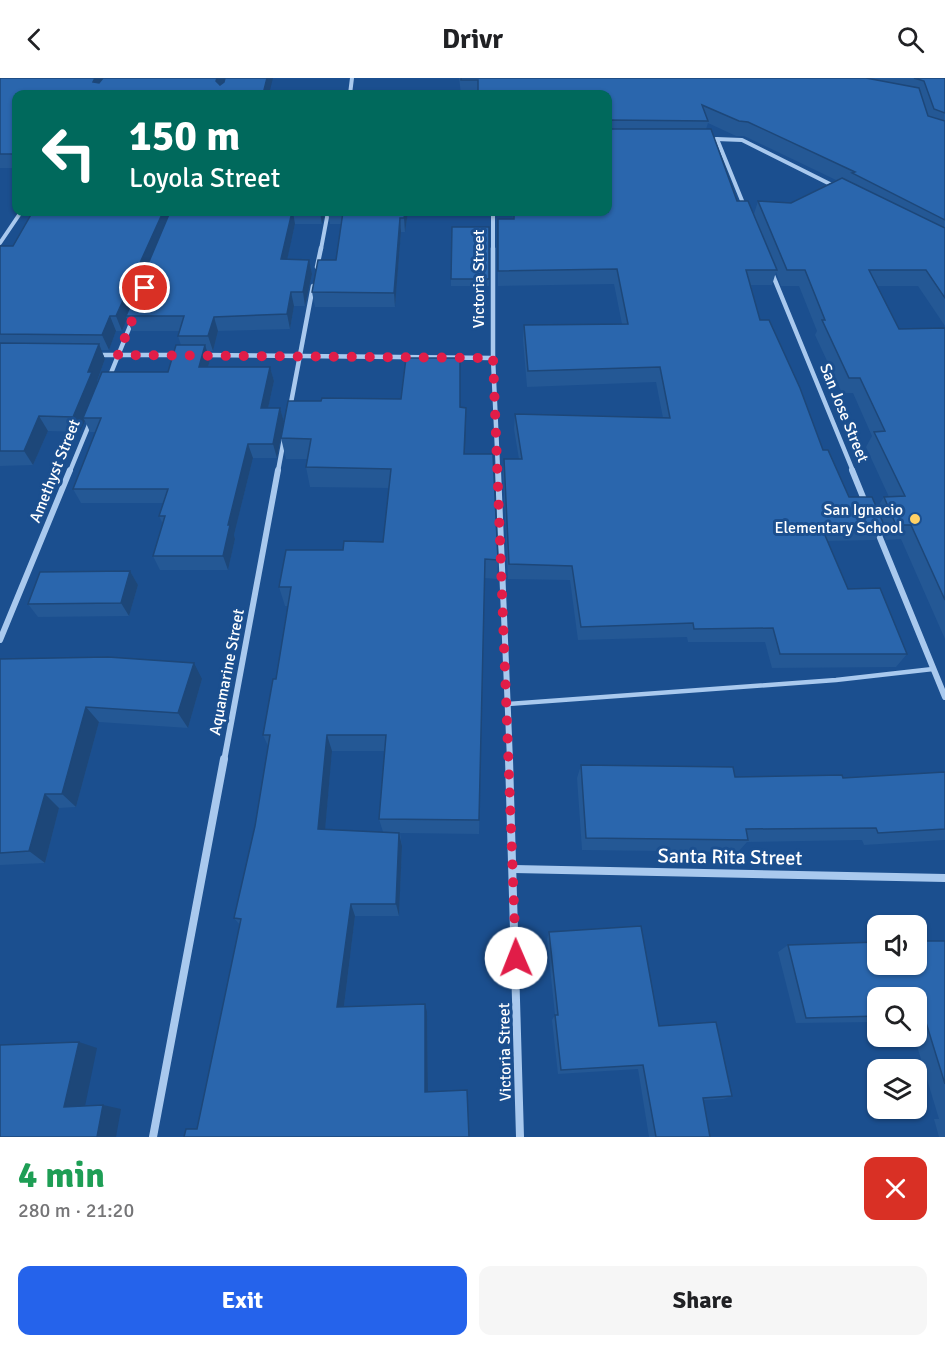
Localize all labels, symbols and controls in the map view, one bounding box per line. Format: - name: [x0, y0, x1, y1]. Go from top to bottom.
- icon: back: [18, 23, 51, 56]
- text: Drivr: [442, 23, 503, 56]
- icon: search: [894, 23, 927, 56]
- text: 150 m: [129, 111, 240, 162]
- icon: left: [30, 114, 108, 192]
- text: Loyola Street: [129, 162, 280, 195]
- street label: Victoria Street: [469, 229, 489, 328]
- pin: [119, 262, 170, 313]
- icon: arrive: [128, 271, 161, 304]
- street label: San Jose Street: [815, 361, 873, 466]
- street label: Amethyst Street: [25, 416, 85, 526]
- place label: San Ignacio Elementary School: [774, 500, 903, 538]
- marker: San Ignacio Elementary School: [908, 512, 922, 526]
- street label: Aquamarine Street: [205, 607, 249, 737]
- street label: Santa Rita Street: [657, 843, 803, 871]
- map controls: [867, 915, 927, 1119]
- button: sound: [867, 915, 927, 975]
- position arrow: [484, 926, 548, 990]
- button: search: [867, 987, 927, 1047]
- street label: Victoria Street: [494, 1002, 516, 1102]
- button: layers: [867, 1059, 927, 1119]
- text: 4 min: [18, 1153, 105, 1198]
- button: close: [864, 1157, 927, 1220]
- text: 280 m · 21:20: [18, 1198, 134, 1223]
- button: Exit: [18, 1266, 467, 1335]
- button: Share: [479, 1266, 927, 1335]

